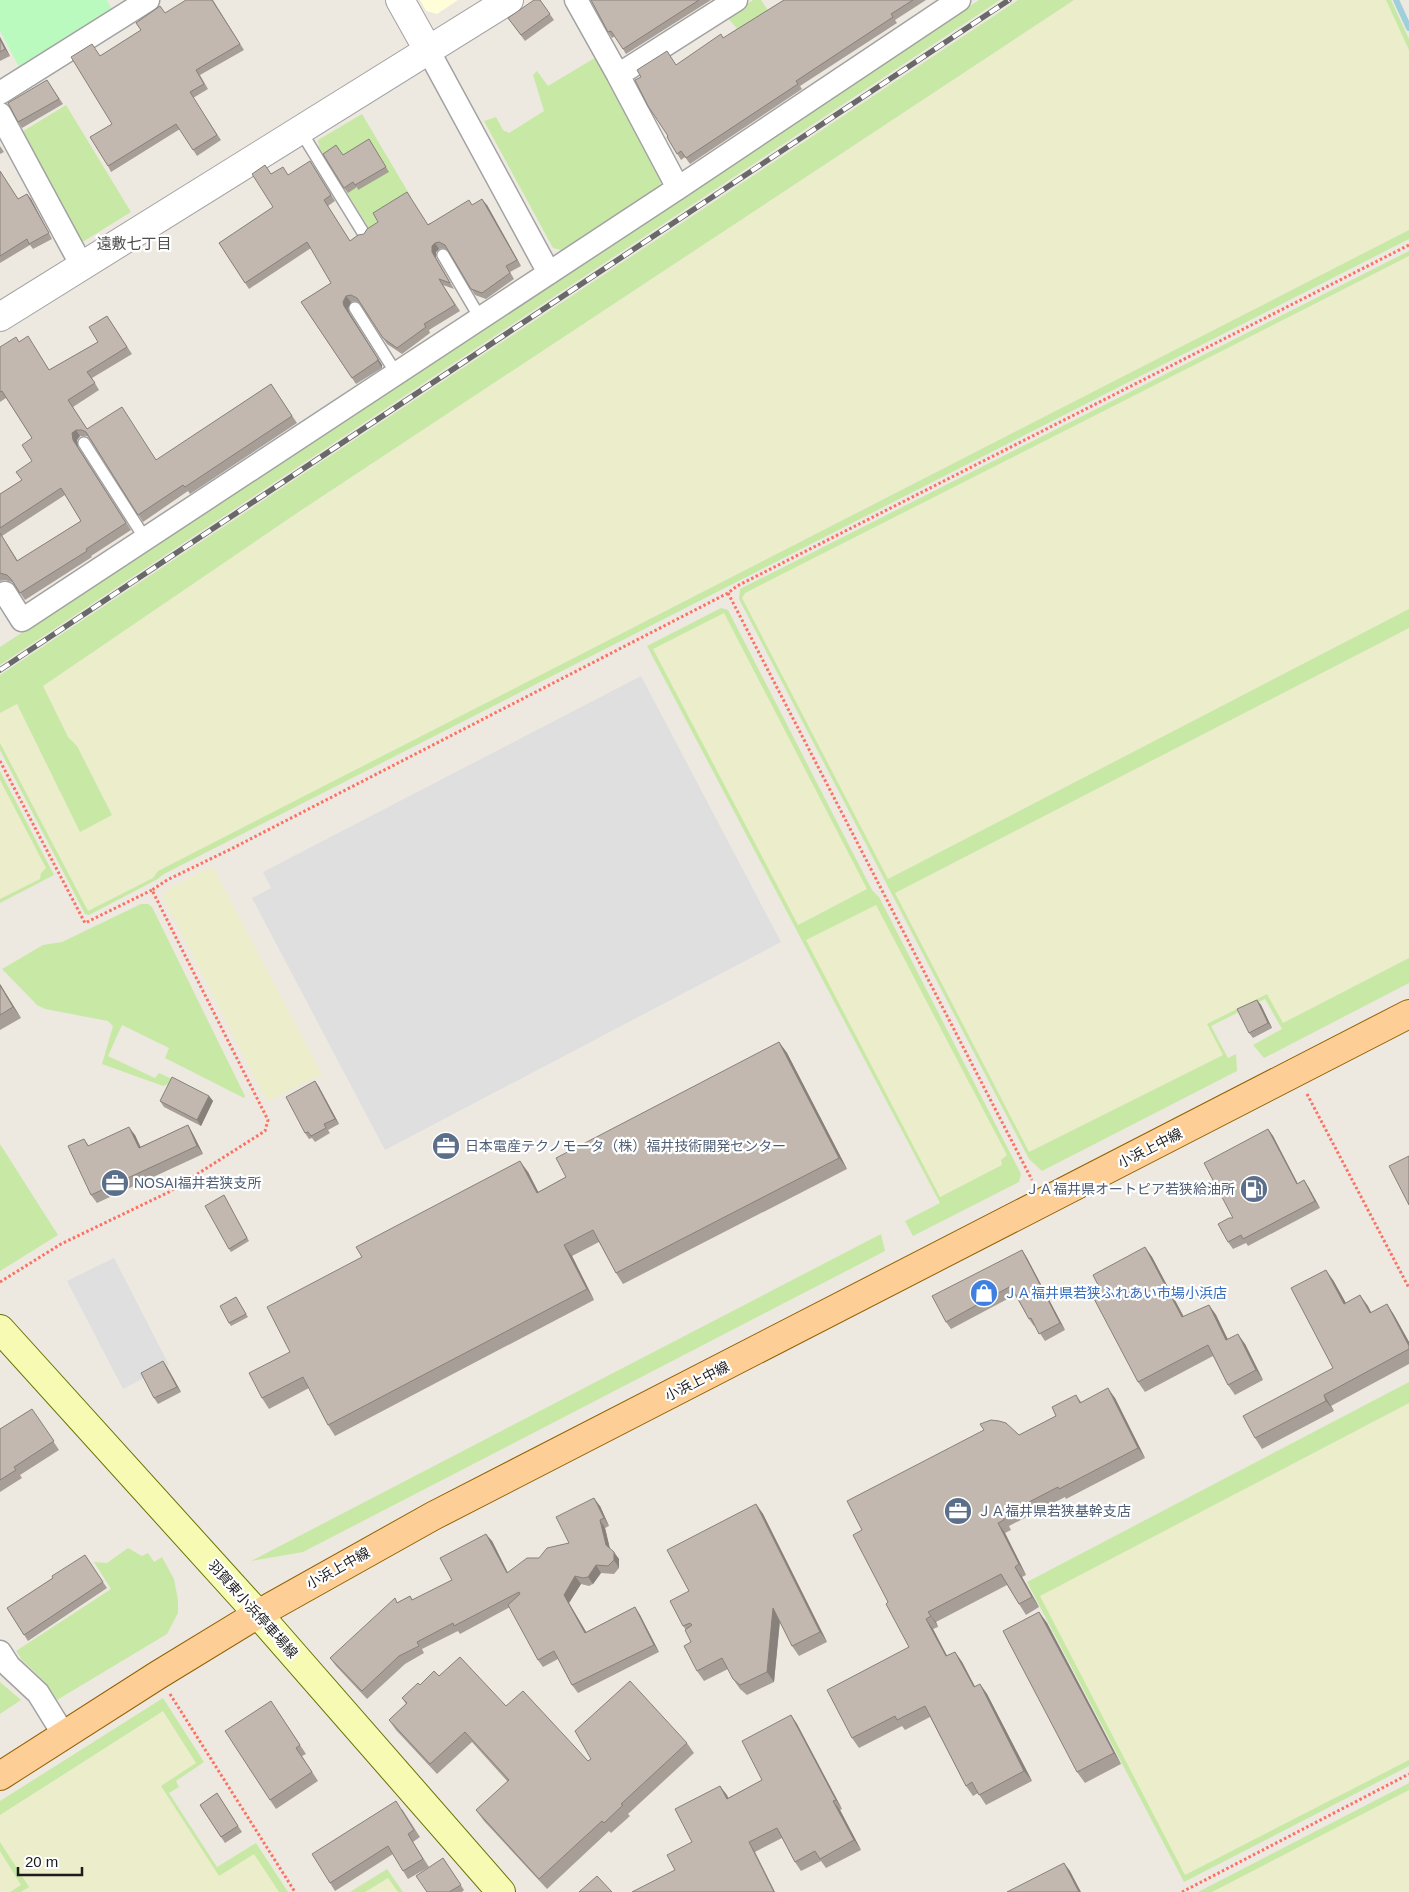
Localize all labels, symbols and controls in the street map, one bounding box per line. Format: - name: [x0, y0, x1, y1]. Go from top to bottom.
- district label: 遠敷七丁目: [96, 235, 172, 252]
- street label: 小浜上中線: [1115, 1125, 1185, 1171]
- office icon: 日本電産テクノモータ（株）福井技術開発センター: [431, 1131, 461, 1161]
- place label: 日本電産テクノモータ（株）福井技術開発センター: [465, 1138, 786, 1154]
- office icon: NOSAI福井若狭支所: [100, 1168, 130, 1198]
- fuel station icon: ＪＡ福井県オートピア若狭給油所: [1239, 1174, 1269, 1204]
- place label: NOSAI福井若狭支所: [134, 1175, 262, 1191]
- place label: ＪＡ福井県オートピア若狭給油所: [1025, 1181, 1235, 1197]
- shop icon: ＪＡ福井県若狭ふれあい市場小浜店: [969, 1278, 999, 1308]
- place label: ＪＡ福井県若狭ふれあい市場小浜店: [1003, 1285, 1227, 1301]
- street label: 小浜上中線: [662, 1358, 732, 1404]
- office icon: ＪＡ福井県若狭基幹支店: [943, 1496, 973, 1526]
- place label: ＪＡ福井県若狭基幹支店: [977, 1503, 1131, 1519]
- street label: 小浜上中線: [304, 1544, 372, 1592]
- street label: 羽賀東小浜停車場線: [205, 1557, 301, 1661]
- scale bar: [18, 1844, 81, 1876]
- text: 20 m: [25, 1853, 58, 1870]

